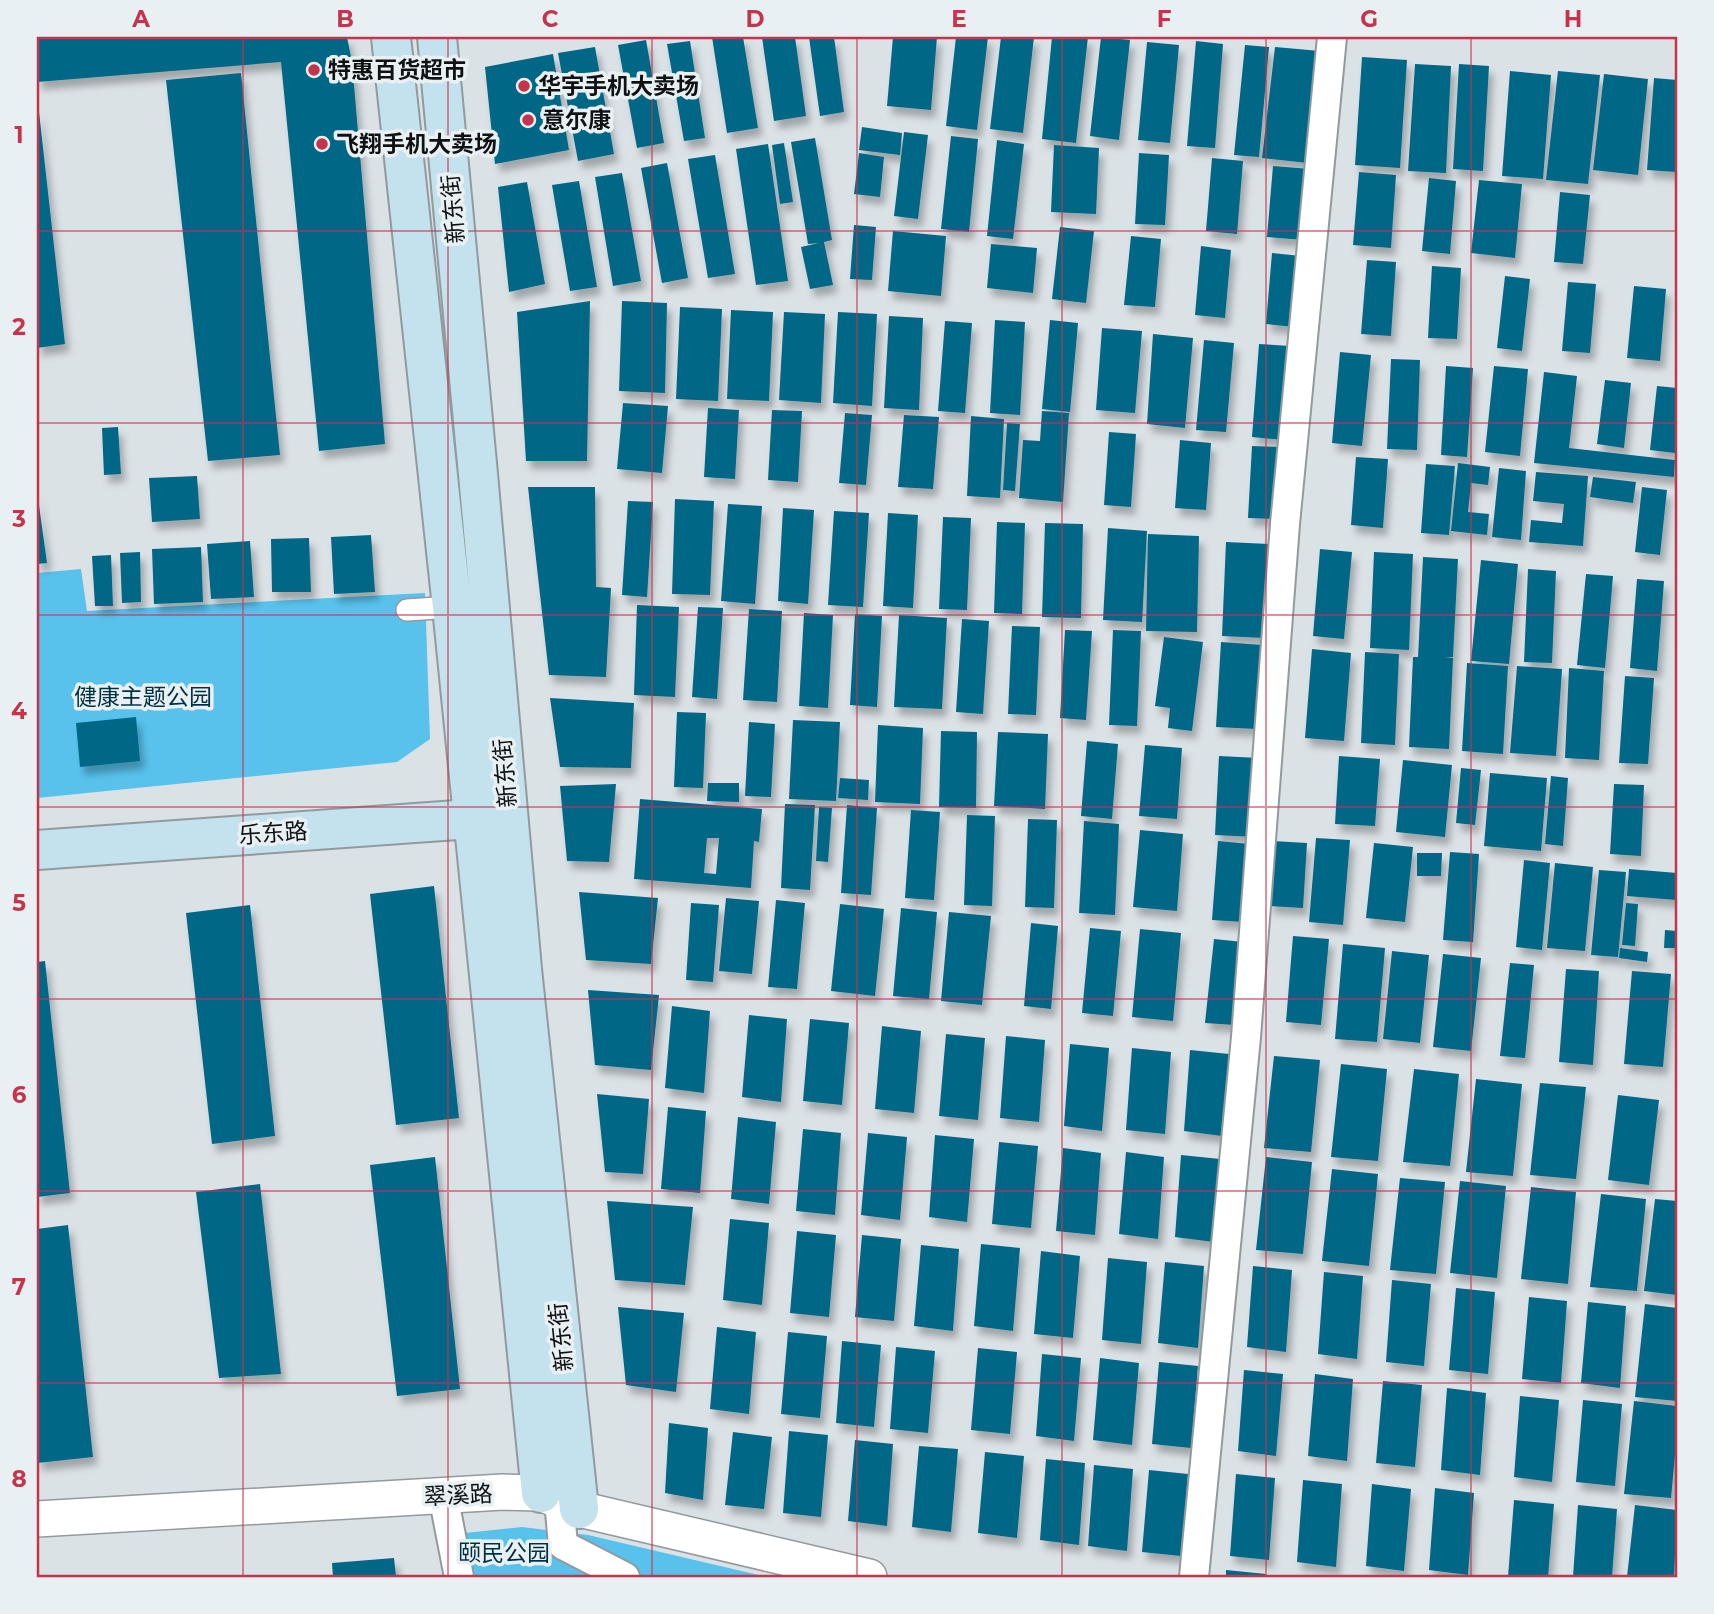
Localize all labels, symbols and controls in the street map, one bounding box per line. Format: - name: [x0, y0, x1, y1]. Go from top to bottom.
- text: A: [131, 5, 150, 33]
- text: B: [336, 5, 354, 33]
- text: C: [542, 5, 559, 33]
- text: D: [746, 5, 765, 33]
- text: E: [951, 5, 967, 33]
- text: F: [1157, 5, 1172, 33]
- text: G: [1360, 5, 1378, 33]
- text: H: [1564, 5, 1582, 33]
- place label: 特惠百货超市: [328, 56, 466, 84]
- marker: 特惠百货超市: [306, 62, 322, 78]
- place label: 华宇手机大卖场: [538, 72, 699, 100]
- marker: 华宇手机大卖场: [516, 78, 532, 94]
- place label: 意尔康: [542, 106, 611, 134]
- marker: 意尔康: [520, 112, 536, 128]
- text: 1: [14, 121, 24, 149]
- place label: 飞翔手机大卖场: [336, 130, 497, 158]
- marker: 飞翔手机大卖场: [314, 136, 330, 152]
- street label: 新东街: [436, 173, 470, 245]
- text: 2: [12, 313, 26, 341]
- text: 3: [11, 505, 26, 533]
- park label: 健康主题公园: [74, 683, 212, 711]
- text: 4: [11, 697, 27, 725]
- street label: 新东街: [488, 737, 522, 809]
- street label: 乐东路: [238, 817, 308, 849]
- text: 5: [12, 889, 26, 917]
- text: 6: [12, 1081, 27, 1109]
- text: 7: [12, 1273, 26, 1301]
- street label: 新东街: [543, 1301, 579, 1373]
- text: 8: [11, 1465, 27, 1493]
- street label: 翠溪路: [423, 1479, 493, 1511]
- park label: 颐民公园: [458, 1539, 550, 1567]

